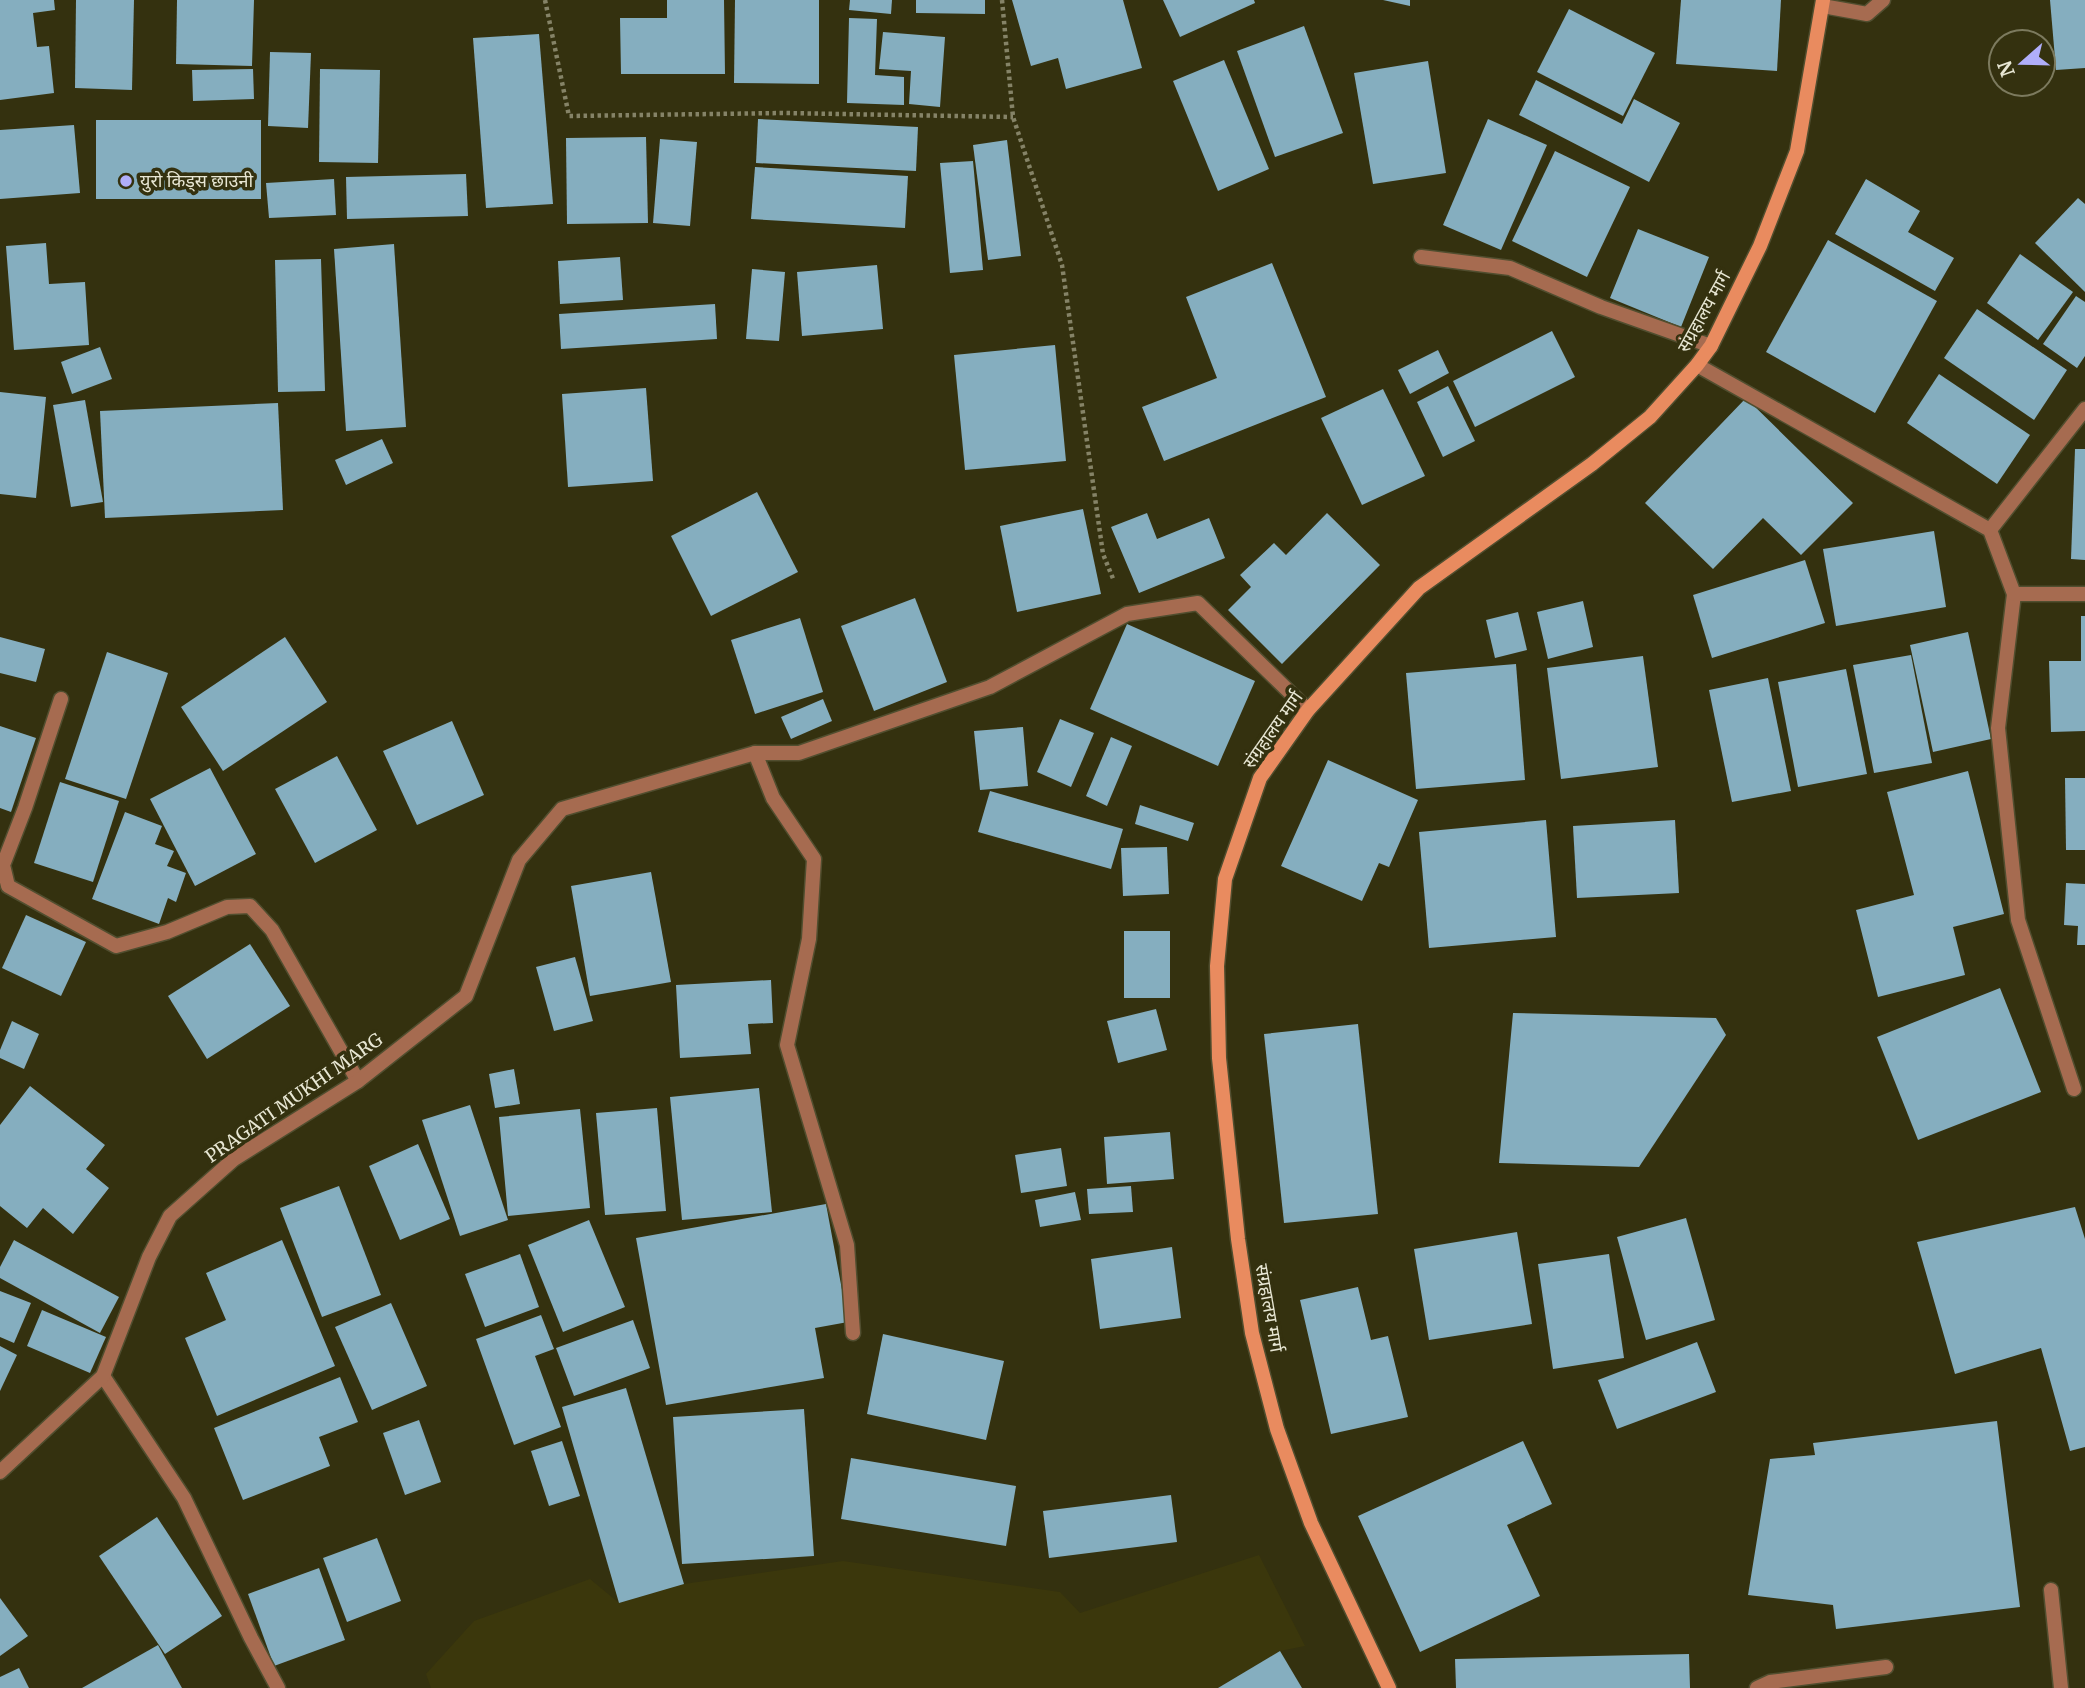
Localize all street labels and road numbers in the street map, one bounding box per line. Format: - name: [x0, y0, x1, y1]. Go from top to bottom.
- street label: संग्रहालय मार्ग: [1672, 266, 1736, 356]
- street label: संग्रहालय मार्ग: [1238, 686, 1308, 773]
- street label: PRAGATI MUKHI MARG: [201, 1028, 387, 1168]
- street label: संग्रहालय मार्ग: [1250, 1262, 1289, 1355]

